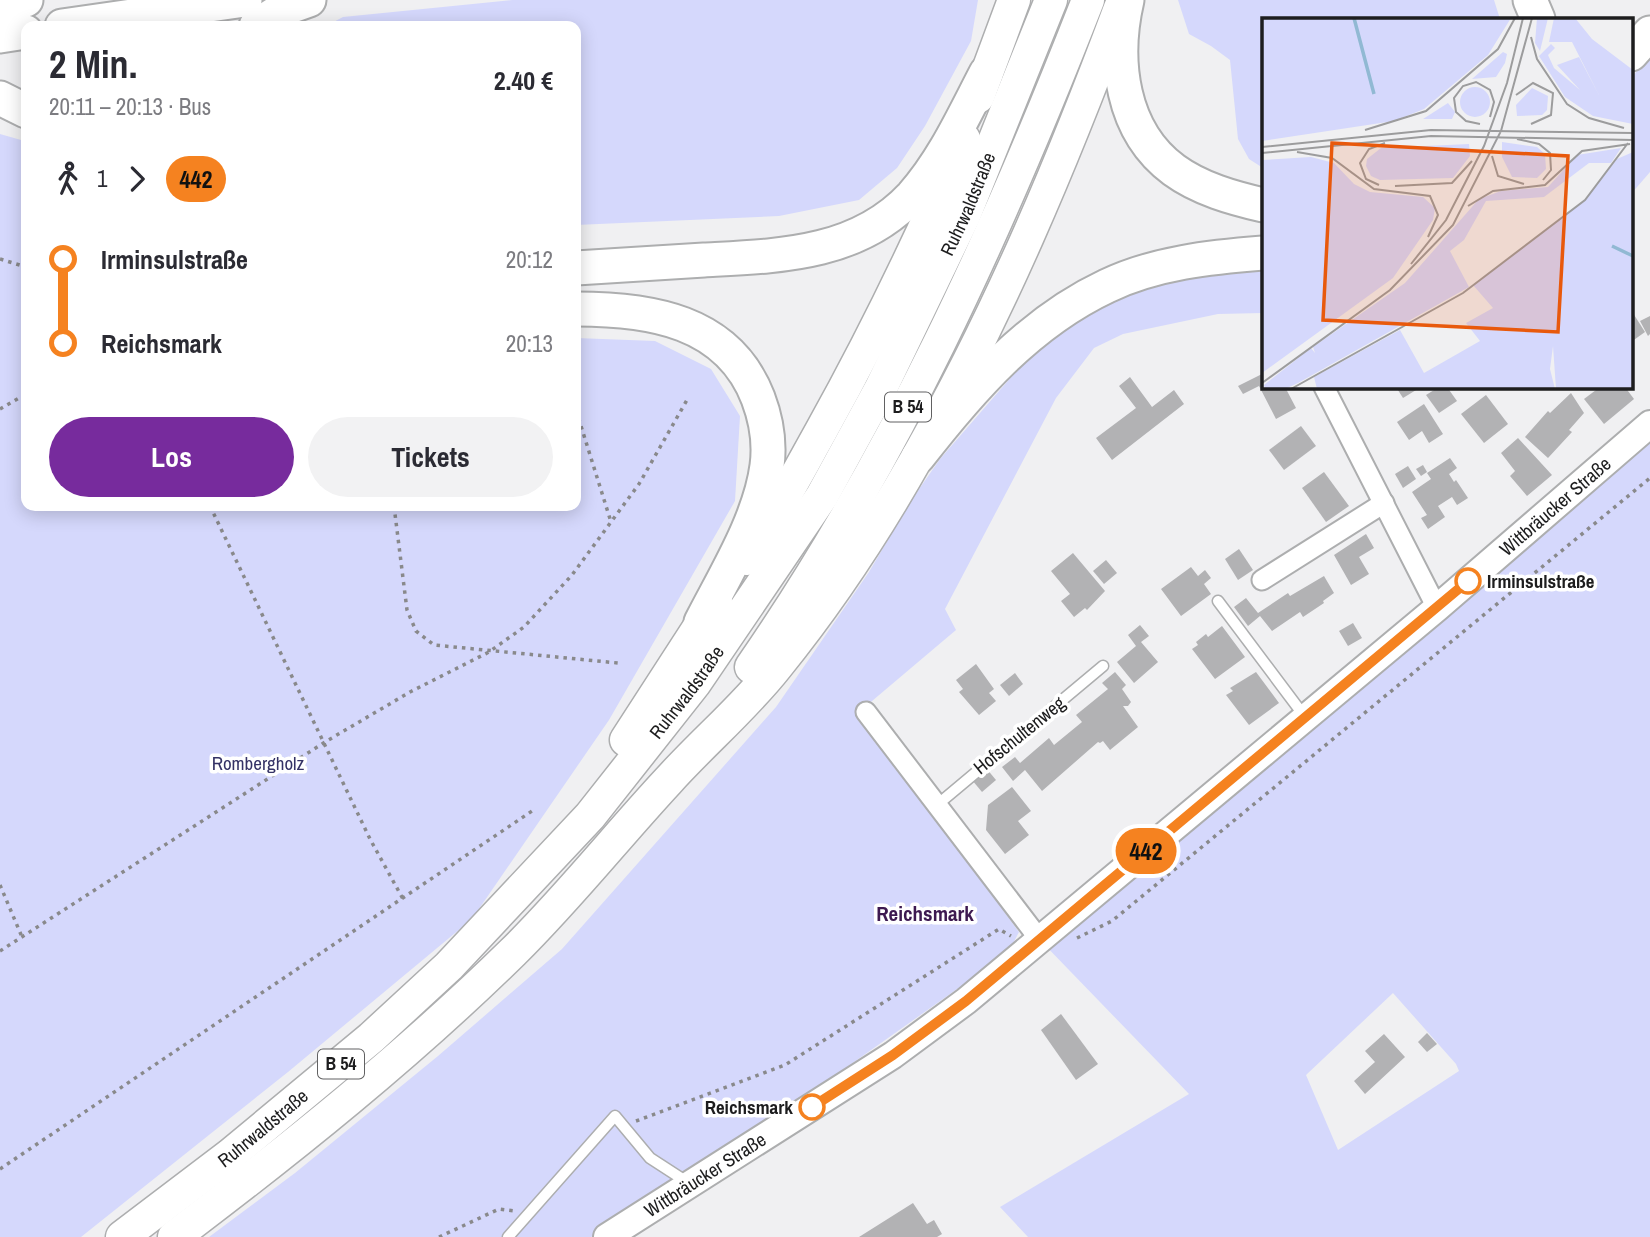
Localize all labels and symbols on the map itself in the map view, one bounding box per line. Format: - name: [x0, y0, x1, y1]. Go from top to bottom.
- inset map: [1262, 18, 1632, 388]
- street label: Ruhrwaldstraße: [934, 148, 1001, 260]
- road number: B 54: [885, 393, 931, 422]
- street label: Wittbräucker Straße: [1494, 451, 1616, 562]
- marker: Irminsulstraße: [1455, 568, 1481, 594]
- place label: Irminsulstraße: [1487, 568, 1595, 594]
- street label: Ruhrwaldstraße: [643, 640, 730, 744]
- street label: Hofschultenweg: [968, 690, 1071, 780]
- park label: Rombergholz: [212, 750, 305, 776]
- line badge: 442: [1106, 828, 1186, 874]
- district label: Reichsmark: [876, 899, 974, 928]
- road number: B 54: [318, 1050, 364, 1078]
- street label: Ruhrwaldstraße: [212, 1083, 313, 1173]
- place label: Reichsmark: [705, 1094, 793, 1120]
- marker: Reichsmark: [799, 1094, 825, 1120]
- street label: Wittbräucker Straße: [639, 1126, 771, 1223]

